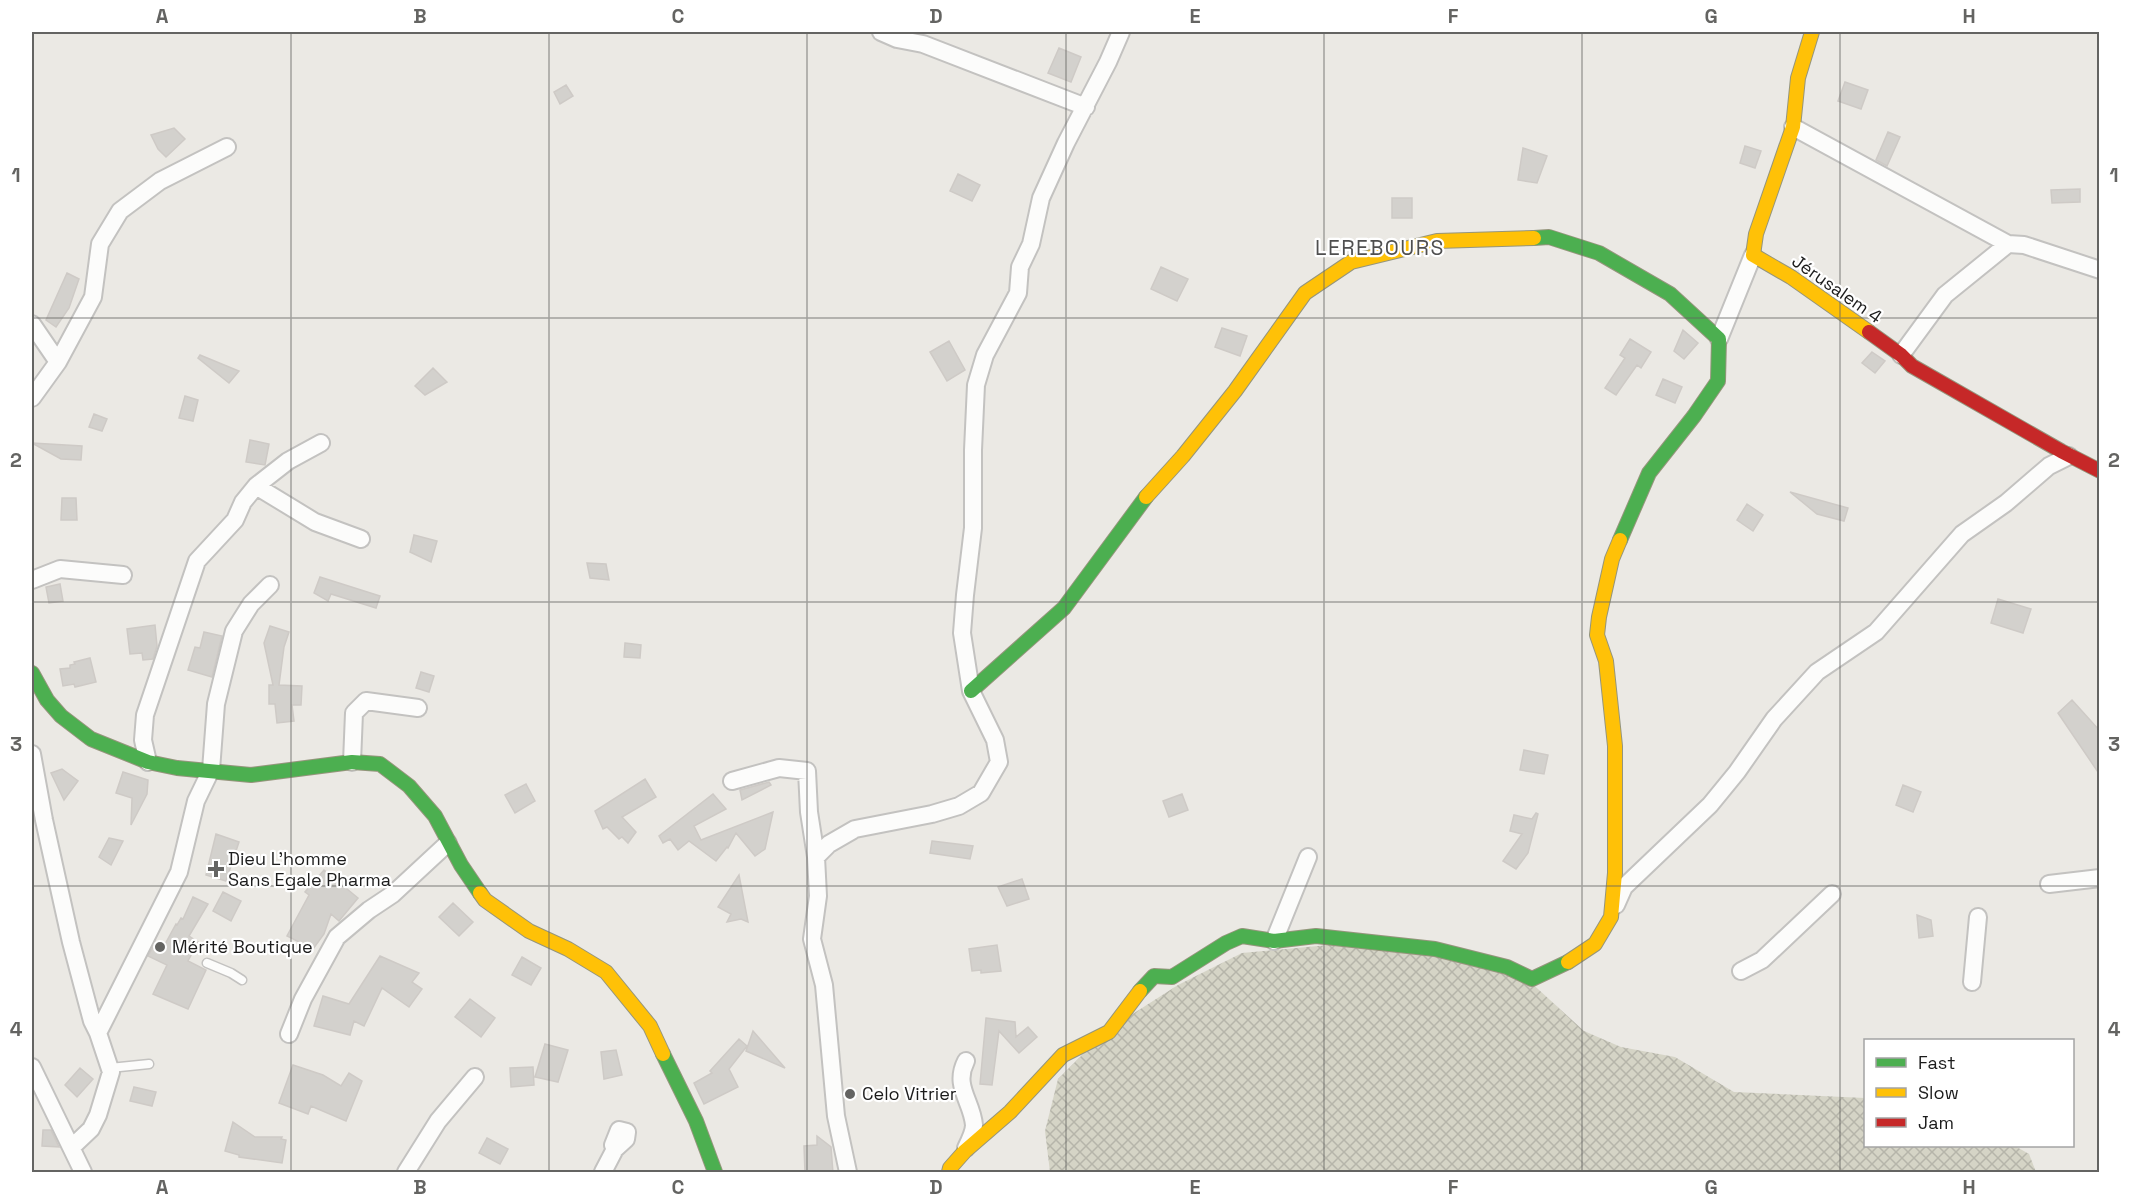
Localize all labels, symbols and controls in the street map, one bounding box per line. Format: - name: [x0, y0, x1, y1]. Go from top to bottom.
- text: A: [156, 3, 169, 29]
- text: B: [413, 3, 427, 29]
- text: C: [672, 3, 685, 29]
- text: D: [929, 3, 943, 29]
- text: E: [1189, 3, 1201, 29]
- text: F: [1448, 3, 1459, 29]
- text: G: [1704, 3, 1718, 29]
- text: H: [1962, 3, 1976, 29]
- text: 1: [11, 162, 21, 188]
- text: 1: [2109, 162, 2119, 188]
- district label: LEREBOURS: [1315, 234, 1445, 261]
- street label: Jérusalem 4: [1788, 249, 1887, 328]
- text: 2: [10, 447, 22, 473]
- text: 2: [2108, 447, 2120, 473]
- text: 3: [10, 731, 22, 757]
- text: 3: [2108, 731, 2120, 757]
- place label: Dieu L'homme Sans Egale Pharma: [228, 847, 391, 891]
- marker: Dieu L'homme Sans Egale Pharma: [209, 862, 223, 876]
- place label: Mérité Boutique: [172, 935, 313, 958]
- marker: Mérité Boutique: [153, 940, 167, 954]
- text: 4: [10, 1016, 23, 1042]
- text: 4: [2108, 1016, 2121, 1042]
- legend: [1864, 1039, 2074, 1147]
- text: Fast: [1918, 1051, 1955, 1074]
- text: Slow: [1918, 1081, 1959, 1104]
- place label: Celo Vitrier: [862, 1082, 957, 1105]
- marker: Celo Vitrier: [843, 1087, 857, 1101]
- text: Jam: [1918, 1111, 1954, 1134]
- text: A: [156, 1174, 169, 1200]
- text: B: [413, 1174, 427, 1200]
- text: C: [672, 1174, 685, 1200]
- text: D: [929, 1174, 943, 1200]
- text: E: [1189, 1174, 1201, 1200]
- text: F: [1448, 1174, 1459, 1200]
- text: G: [1704, 1174, 1718, 1200]
- text: H: [1962, 1174, 1976, 1200]

